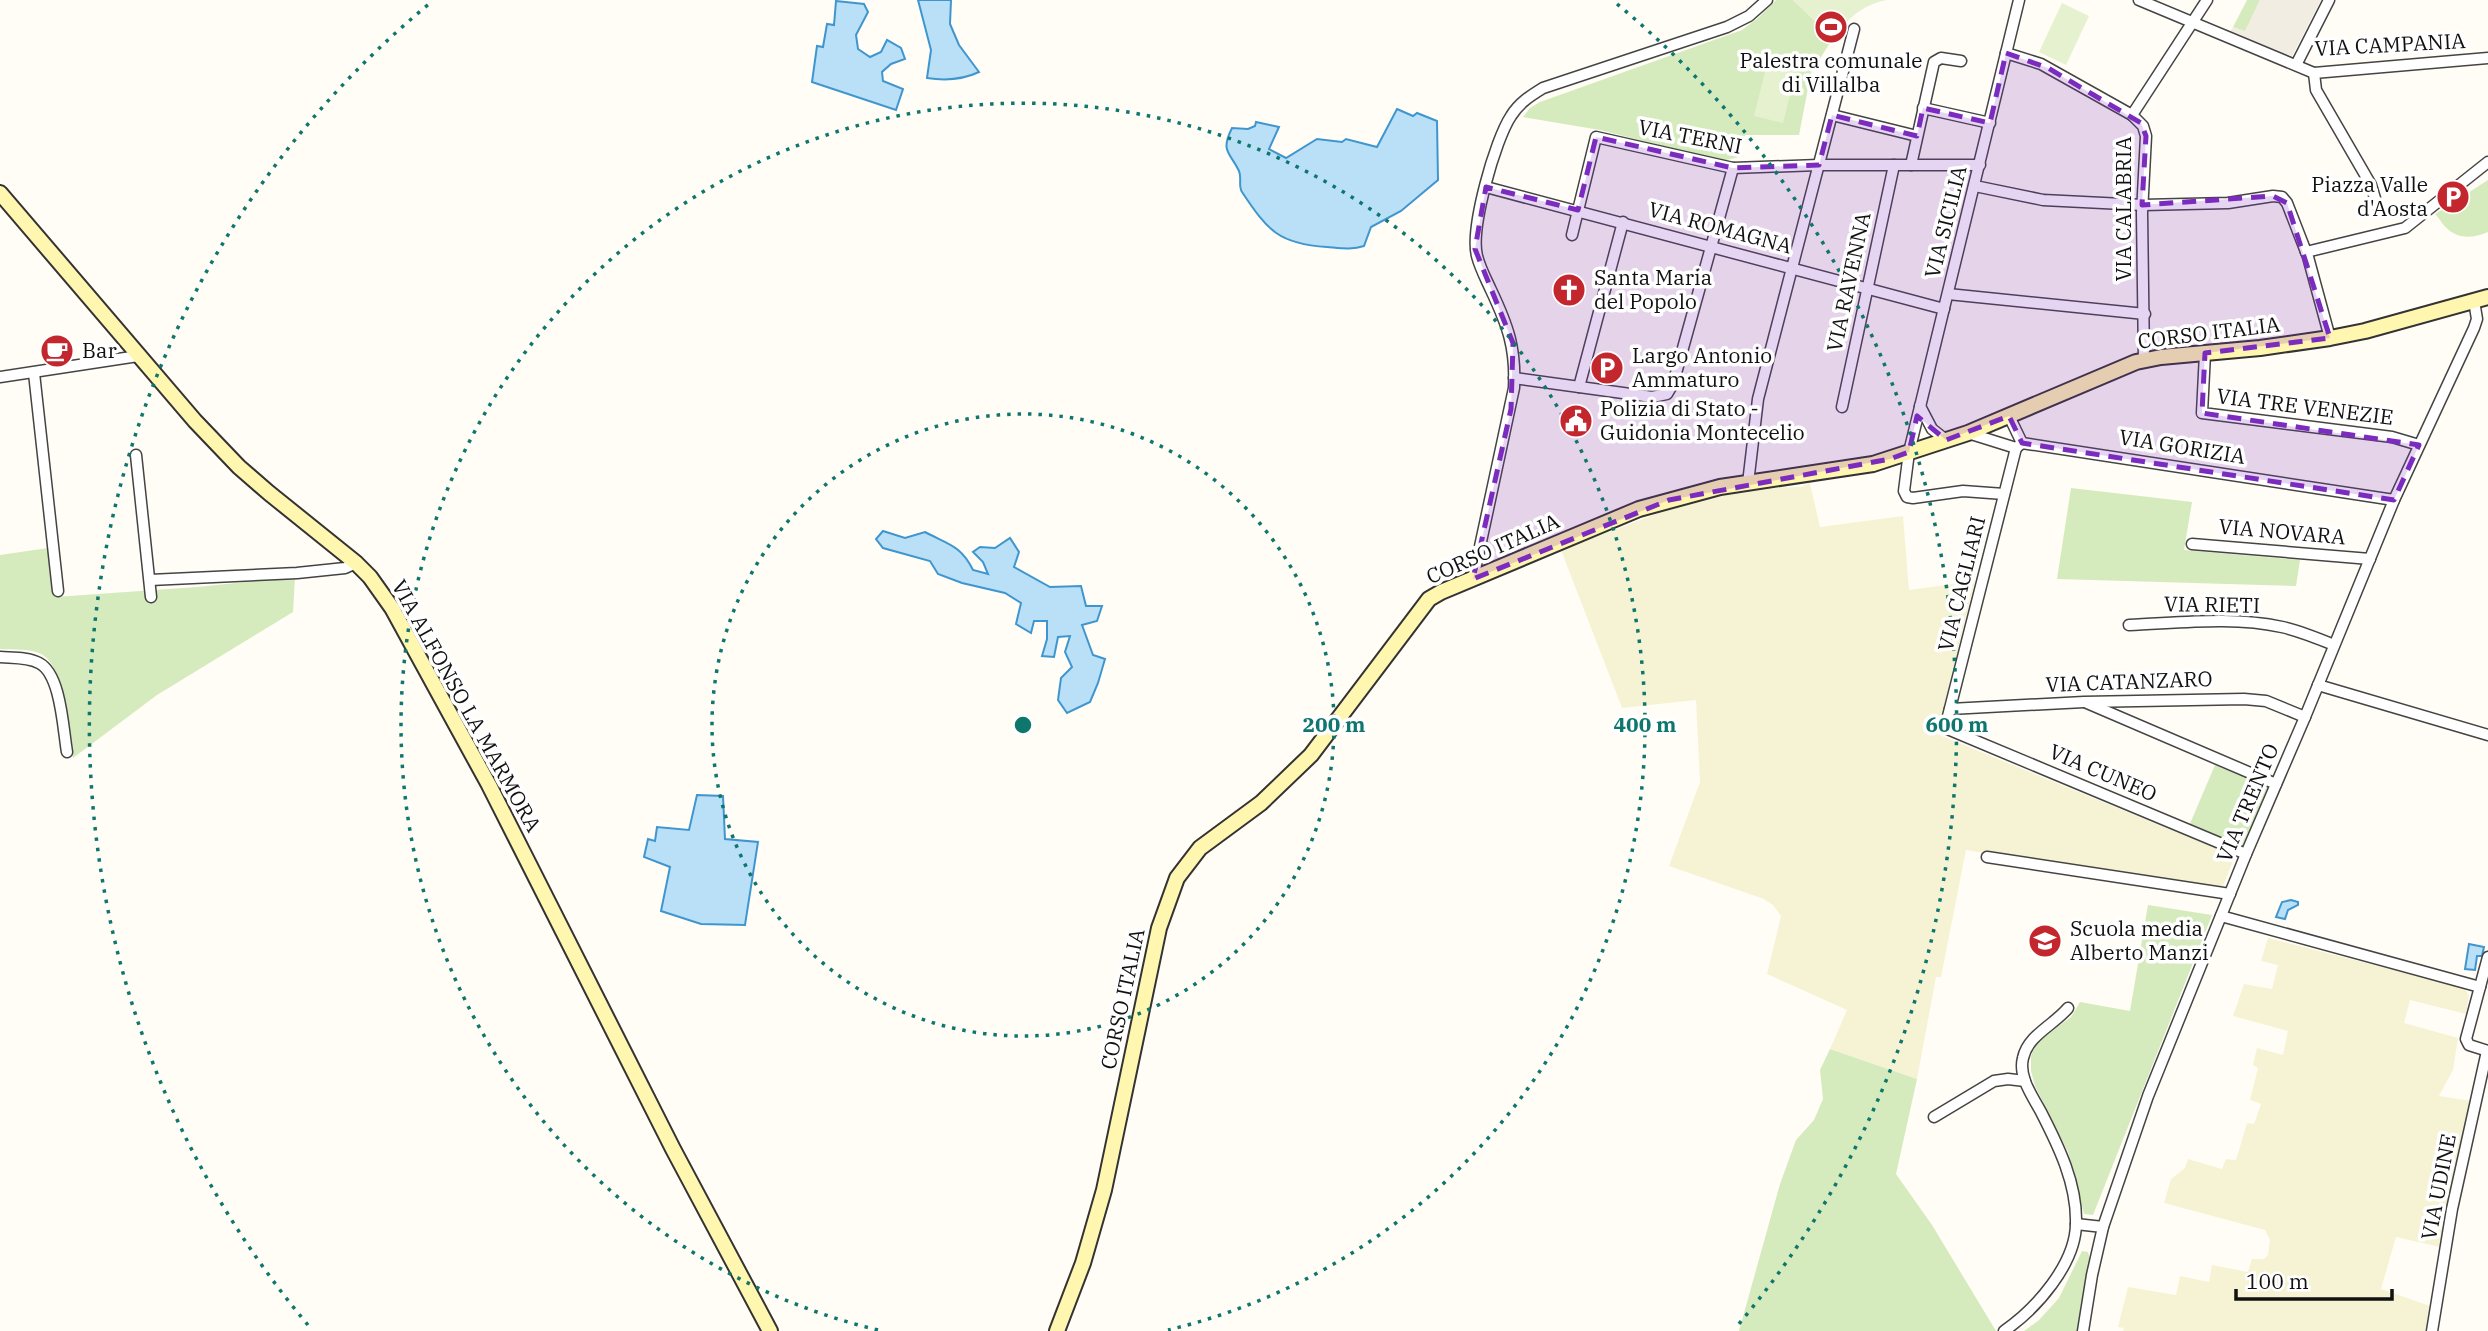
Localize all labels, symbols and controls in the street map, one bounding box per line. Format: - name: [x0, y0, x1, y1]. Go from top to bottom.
- sports icon: Palestra comunale di Villalba: [1812, 8, 1850, 46]
- street label: VIA CAMPANIA: [2314, 26, 2467, 62]
- place label: Palestra comunale di Villalba: [1740, 46, 1922, 98]
- street label: VIA TERNI: [1636, 112, 1745, 160]
- street label: VIA CALABRIA: [2109, 136, 2137, 282]
- street label: VIA SICILIA: [1918, 162, 1973, 281]
- place label: Piazza Valle d'Aosta: [2311, 170, 2428, 222]
- parking icon: Piazza Valle d'Aosta: [2434, 178, 2472, 216]
- street label: VIA ROMAGNA: [1645, 194, 1796, 260]
- street label: VIA RAVENNA: [1820, 209, 1877, 354]
- place label: Santa Maria del Popolo: [1594, 263, 1712, 315]
- church icon: Santa Maria del Popolo: [1550, 271, 1588, 309]
- street label: CORSO ITALIA: [2136, 309, 2282, 355]
- cafe icon: Bar: [38, 332, 76, 370]
- place label: Bar: [82, 336, 118, 364]
- place label: Largo Antonio Ammaturo: [1632, 341, 1772, 393]
- parking icon: Largo Antonio Ammaturo: [1588, 349, 1626, 387]
- street label: VIA TRE VENEZIE: [2215, 381, 2395, 431]
- place label: Polizia di Stato - Guidonia Montecelio: [1600, 394, 1805, 446]
- public building icon: Polizia di Stato - Guidonia Montecelio: [1557, 402, 1595, 440]
- street label: VIA GORIZIA: [2117, 422, 2248, 470]
- street label: CORSO ITALIA: [1422, 506, 1564, 590]
- street label: VIA NOVARA: [2217, 512, 2347, 551]
- street label: VIA CAGLIARI: [1931, 513, 1991, 654]
- street label: VIA ALFONSO LA MARMORA: [386, 574, 548, 837]
- street label: VIA RIETI: [2164, 589, 2260, 619]
- street label: VIA CATANZARO: [2045, 664, 2213, 698]
- text: 200 m: [1302, 710, 1366, 738]
- text: 400 m: [1613, 710, 1677, 738]
- text: 600 m: [1925, 710, 1989, 738]
- centre of rings: [1011, 713, 1035, 737]
- street label: VIA CUNEO: [2045, 737, 2162, 807]
- street label: VIA TRENTO: [2209, 739, 2285, 866]
- place label: Scuola media Alberto Manzi: [2070, 914, 2209, 966]
- school or university icon: Scuola media Alberto Manzi: [2026, 922, 2064, 960]
- street label: CORSO ITALIA: [1093, 925, 1151, 1072]
- street label: VIA UDINE: [2414, 1131, 2462, 1242]
- scale bar: [2236, 1258, 2392, 1302]
- text: 100 m: [2246, 1267, 2309, 1295]

